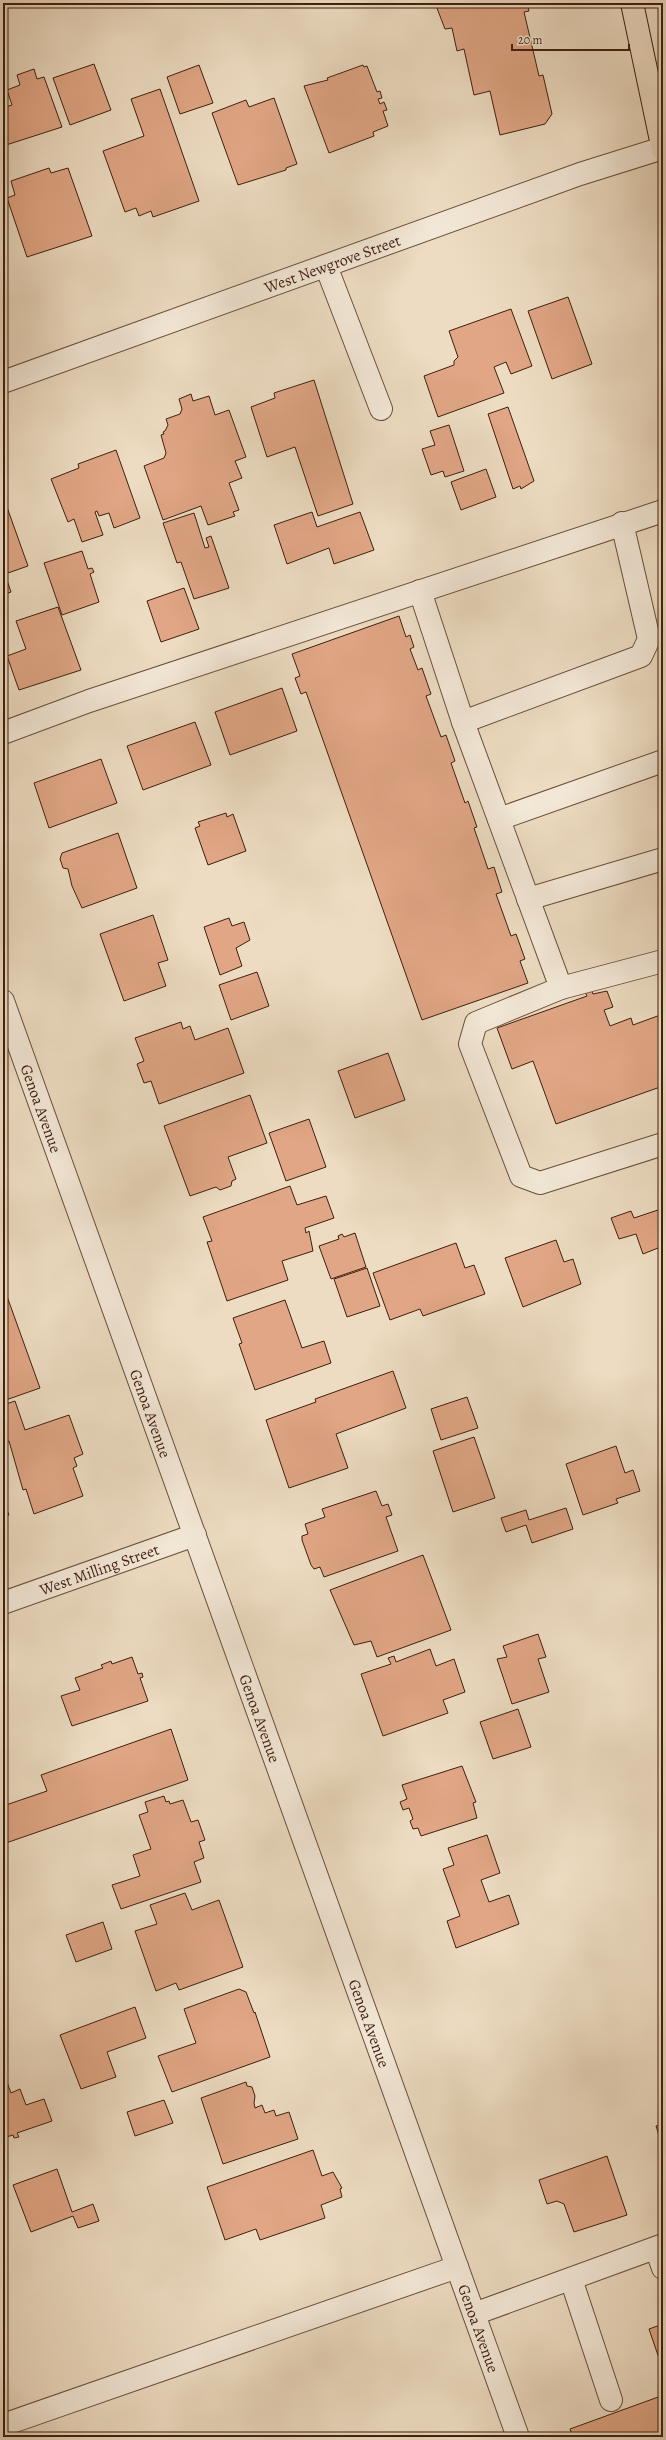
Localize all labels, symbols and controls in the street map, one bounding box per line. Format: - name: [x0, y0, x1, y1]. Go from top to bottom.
- scale bar: [512, 26, 629, 52]
- text: 20 m: [518, 32, 542, 48]
- street label: West Newgrove Street: [260, 230, 404, 299]
- street label: Genoa Avenue: [15, 1061, 67, 1156]
- street label: Genoa Avenue: [124, 1366, 176, 1461]
- street label: West Milling Street: [36, 1539, 162, 1602]
- street label: Genoa Avenue: [233, 1671, 285, 1766]
- street label: Genoa Avenue: [343, 1976, 395, 2071]
- street label: Genoa Avenue: [452, 2281, 504, 2376]

